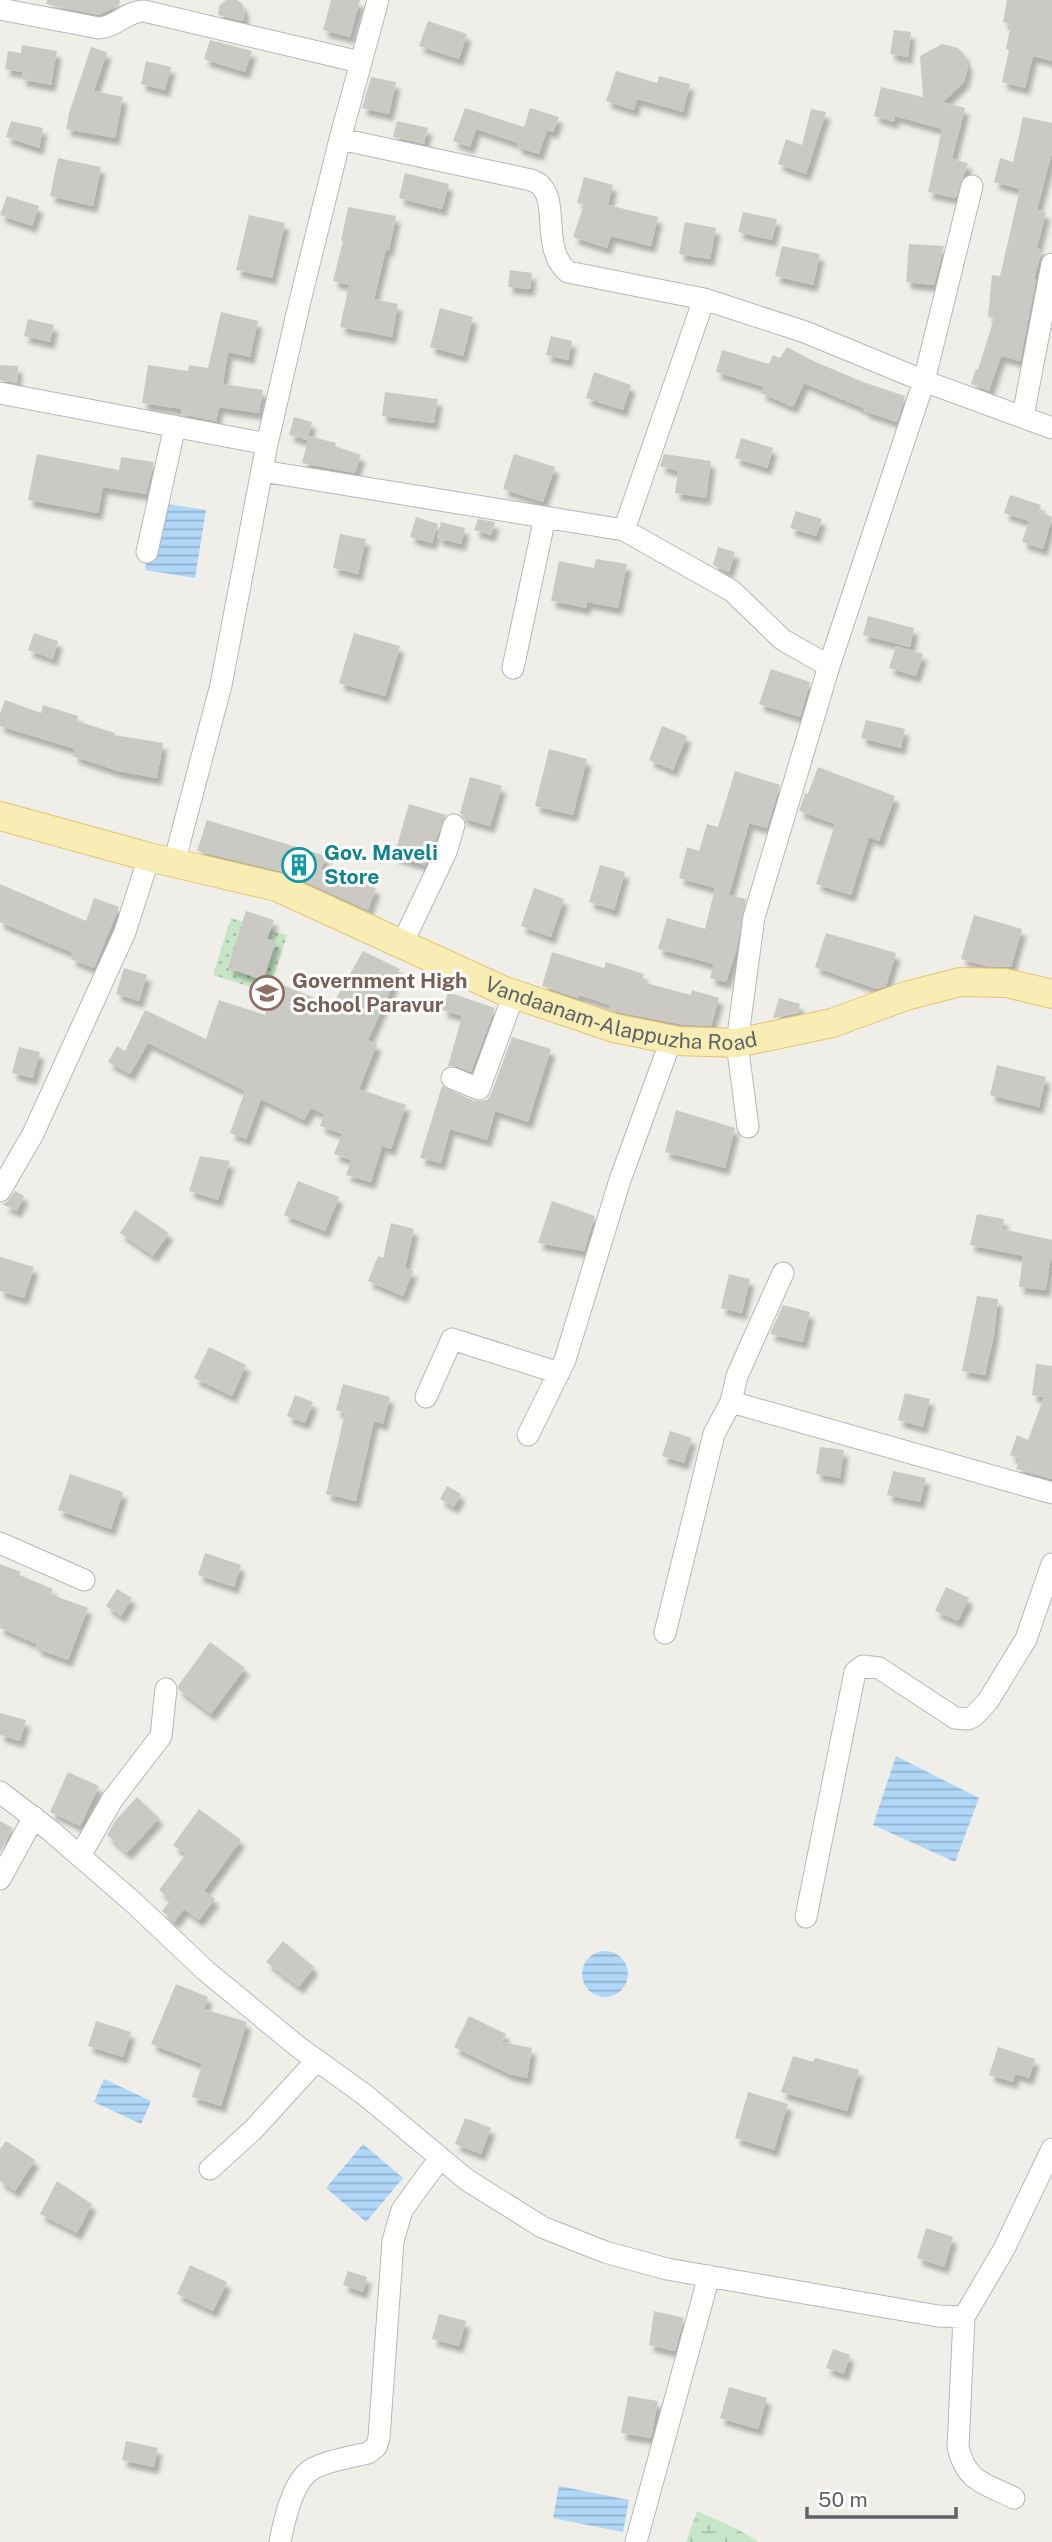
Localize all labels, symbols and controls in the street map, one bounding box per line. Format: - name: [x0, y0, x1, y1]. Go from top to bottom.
- place label: Gov. Maveli Store: [324, 840, 438, 889]
- building icon: Gov. Maveli Store: [280, 846, 318, 884]
- place label: Government High School Paravur: [292, 968, 467, 1017]
- street label: Vandaanam-Alappuzha Road: [481, 971, 759, 1056]
- school or university icon: Government High School Paravur: [248, 974, 286, 1012]
- scale bar: [807, 2476, 956, 2520]
- text: 50 m: [818, 2487, 868, 2512]

